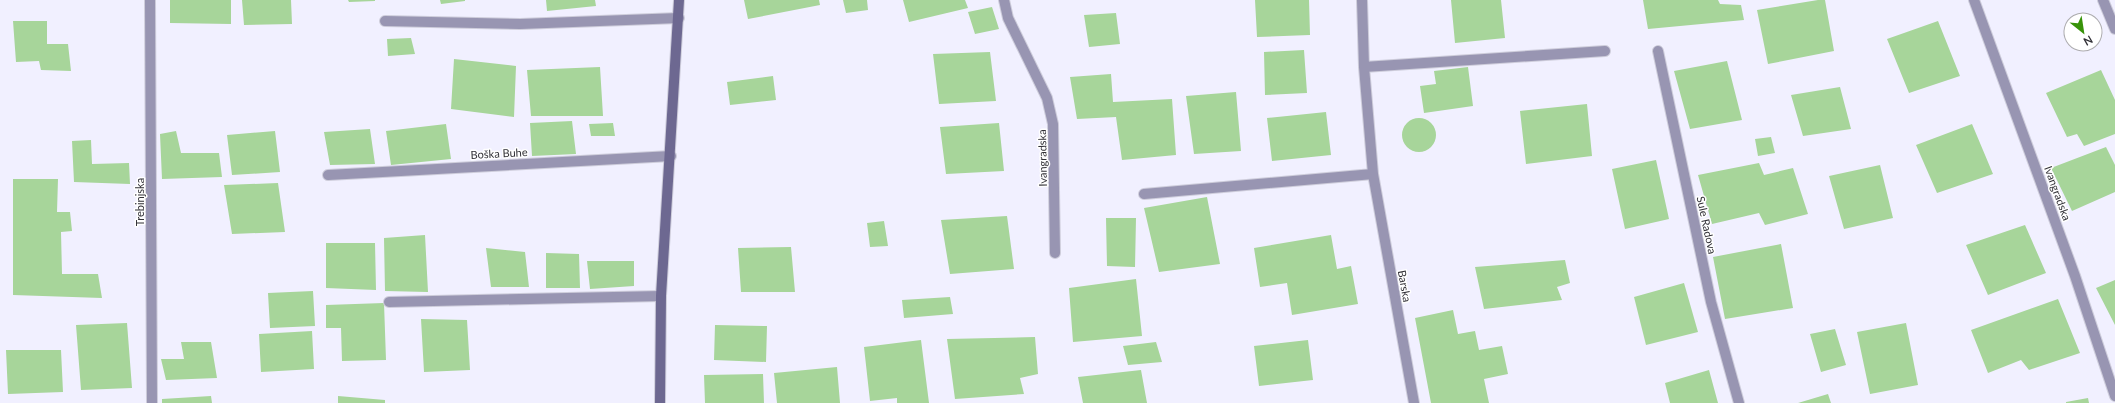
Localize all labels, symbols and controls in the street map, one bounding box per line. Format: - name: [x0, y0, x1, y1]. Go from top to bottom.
- north arrow: [2063, 12, 2103, 52]
- text: N: [2081, 33, 2095, 49]
- street label: Ivangradska: [1035, 129, 1049, 187]
- street label: Boška Buhe: [470, 145, 528, 161]
- street label: Ivangradska: [2042, 164, 2074, 222]
- street label: Trebinjska: [133, 178, 146, 226]
- street label: Sule Radova: [1695, 195, 1719, 255]
- street label: Barska: [1396, 269, 1414, 303]

